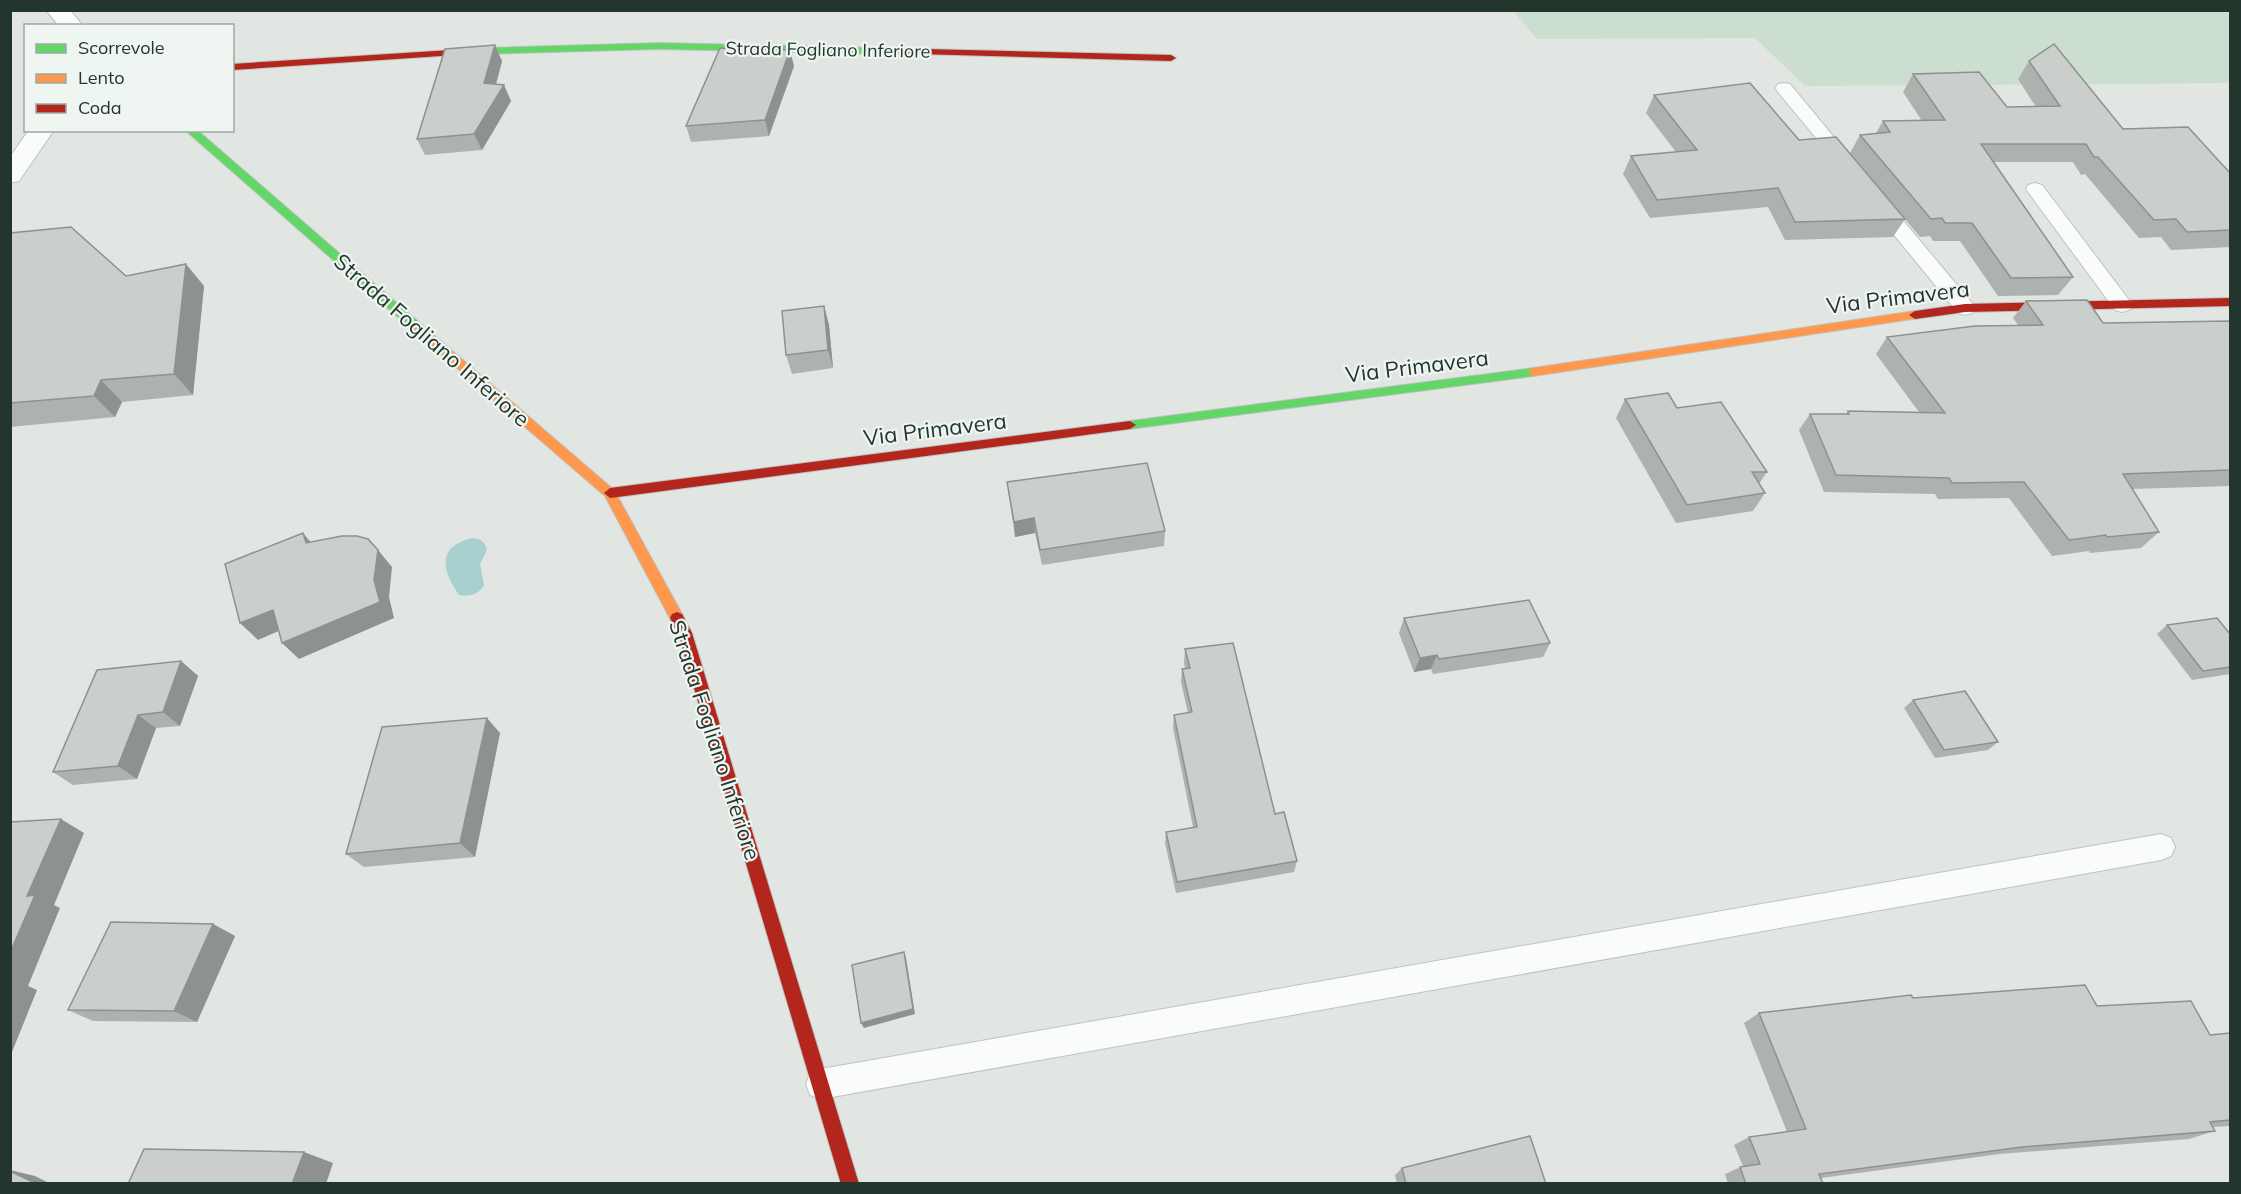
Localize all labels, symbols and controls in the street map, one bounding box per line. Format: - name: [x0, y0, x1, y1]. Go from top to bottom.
- legend: [24, 24, 234, 132]
- text: Scorrevole: [78, 36, 165, 59]
- street label: Strada Fogliano Inferiore: [725, 36, 931, 63]
- text: Lento: [78, 66, 125, 89]
- text: Coda: [78, 96, 122, 119]
- street label: Strada Fogliano Inferiore: [328, 247, 536, 433]
- street label: Via Primavera: [1825, 274, 1971, 320]
- street label: Via Primavera: [1344, 343, 1490, 389]
- street label: Via Primavera: [862, 406, 1008, 452]
- street label: Strada Fogliano Inferiore: [663, 617, 767, 863]

